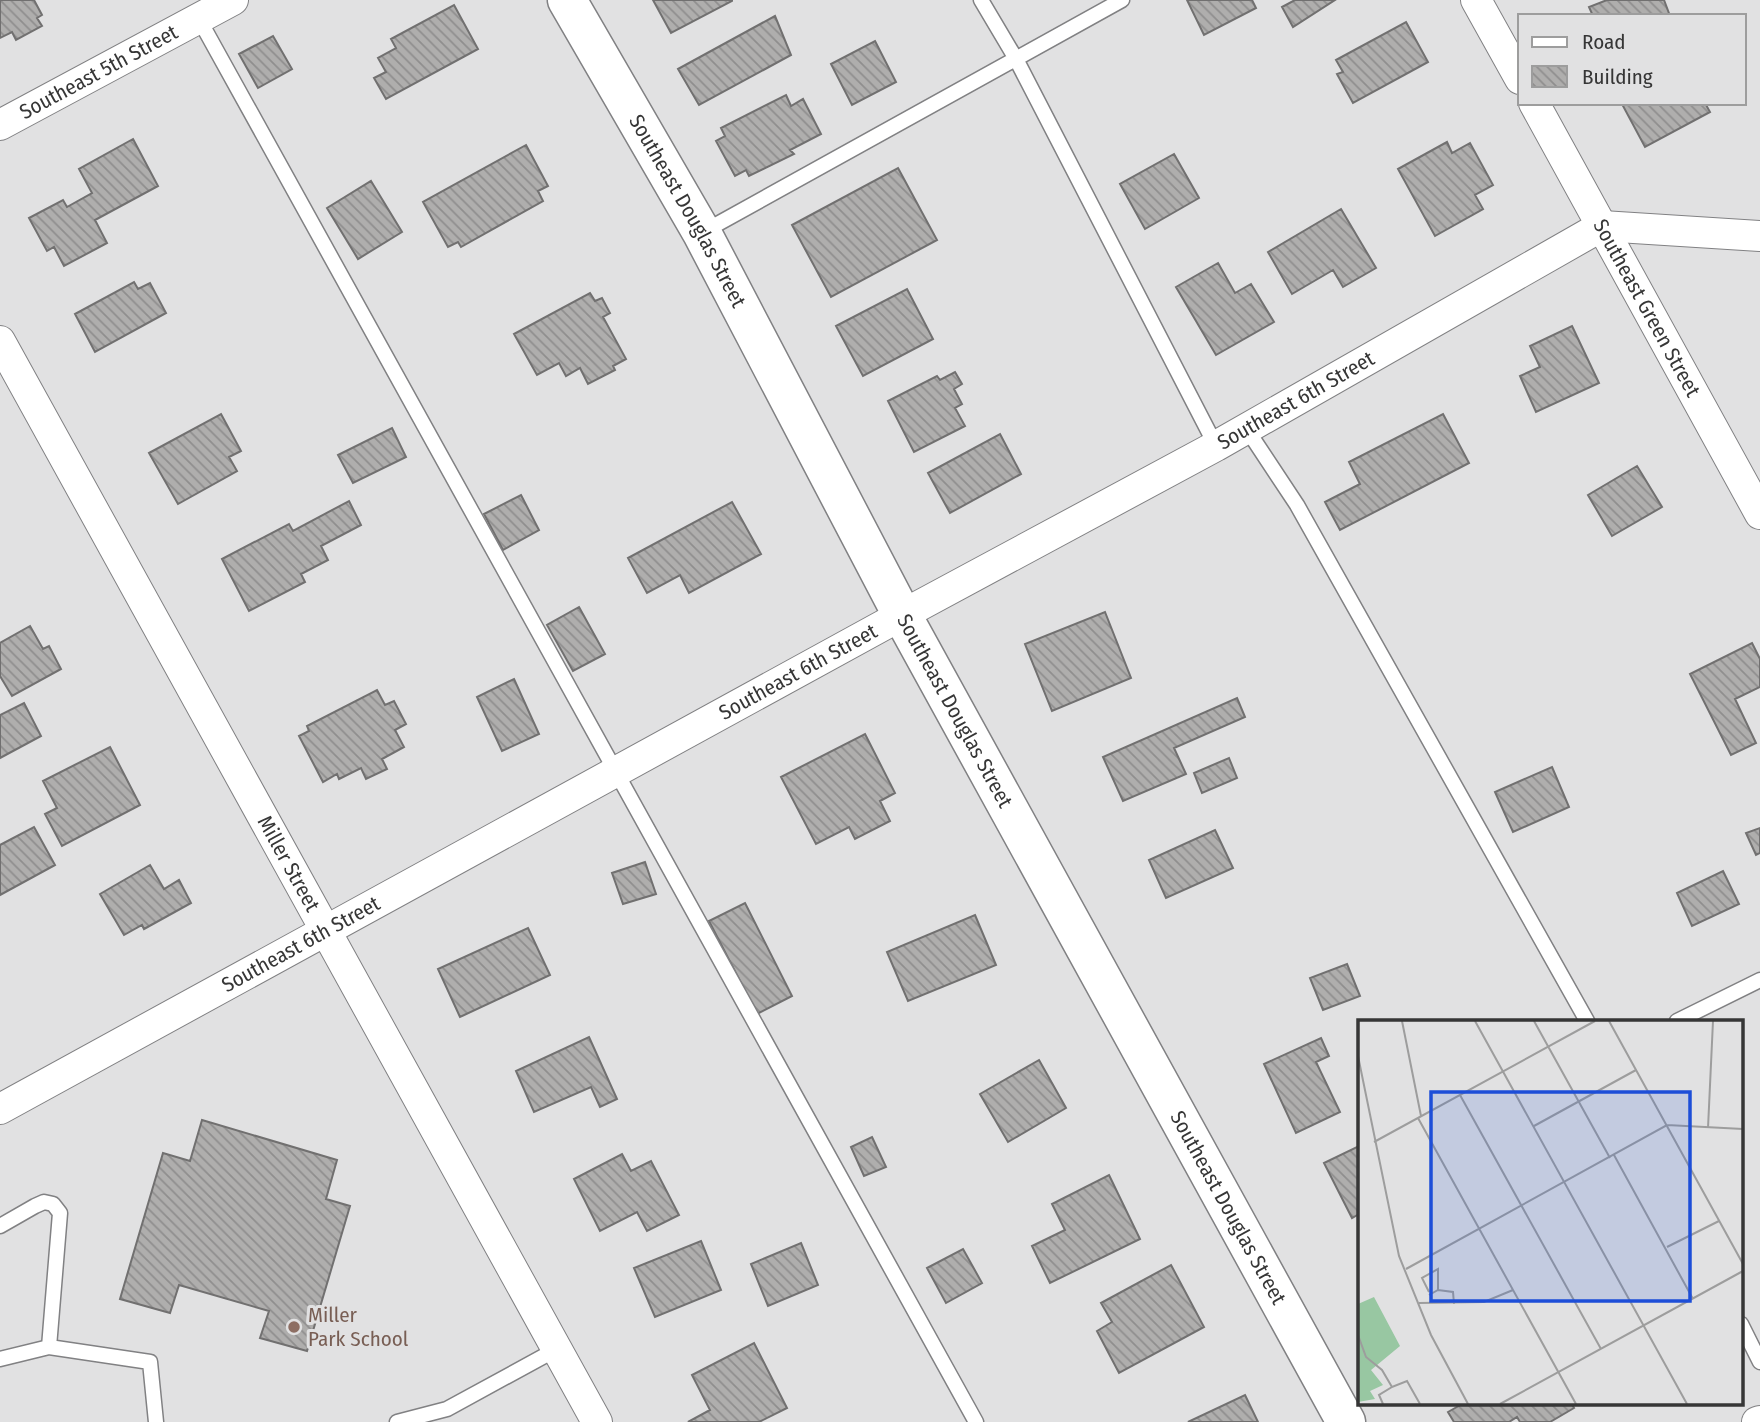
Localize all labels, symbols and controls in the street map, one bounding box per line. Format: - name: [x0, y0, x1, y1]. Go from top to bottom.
- legend: [1518, 14, 1746, 105]
- street label: Southeast 5th Street: [15, 19, 182, 125]
- text: Road: [1582, 29, 1626, 55]
- text: Building: [1582, 64, 1653, 90]
- street label: Southeast Douglas Street: [623, 110, 752, 312]
- street label: Southeast Green Street: [1587, 215, 1706, 402]
- street label: Southeast 6th Street: [1213, 345, 1379, 455]
- street label: Southeast Douglas Street: [891, 610, 1019, 812]
- street label: Southeast 6th Street: [714, 618, 882, 726]
- street label: Miller Street: [252, 811, 326, 916]
- street label: Southeast 6th Street: [217, 890, 385, 998]
- inset map: [1358, 1020, 1742, 1404]
- street label: Southeast Douglas Street: [1164, 1106, 1292, 1309]
- place label: Miller Park School: [308, 1302, 409, 1352]
- marker: Miller Park School: [286, 1319, 302, 1335]

